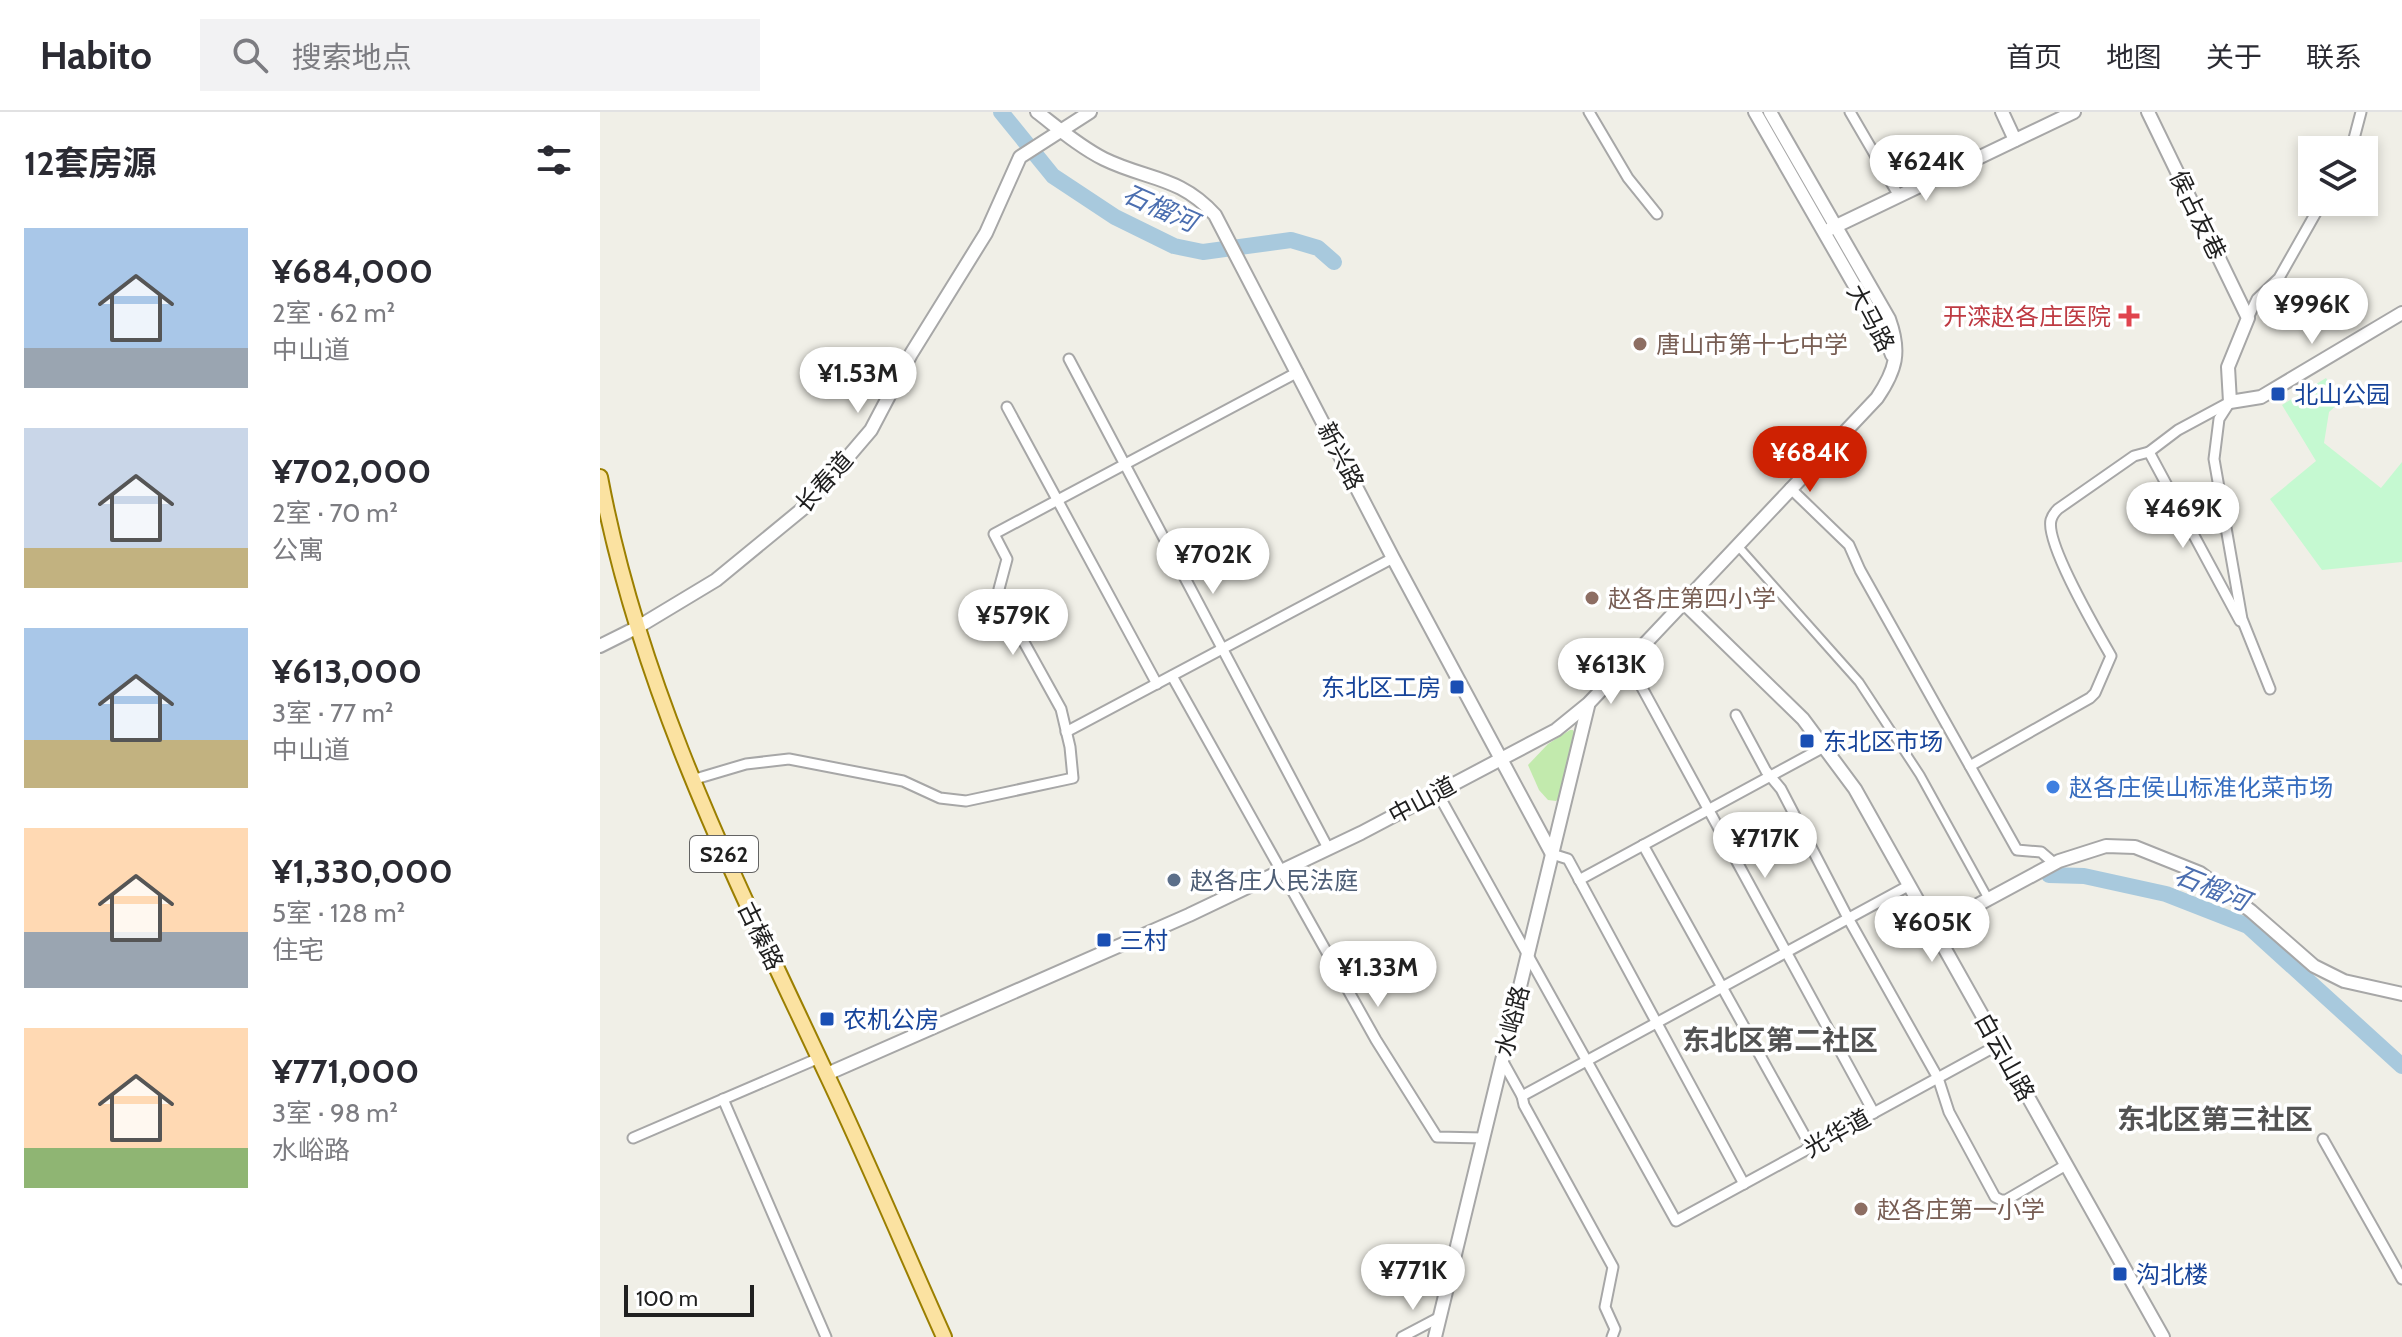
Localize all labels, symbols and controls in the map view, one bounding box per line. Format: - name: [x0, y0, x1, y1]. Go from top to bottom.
- search box: [200, 19, 760, 91]
- text: Habito: [40, 32, 152, 79]
- icon: search: [228, 33, 272, 77]
- text: 搜索地点: [292, 39, 412, 76]
- text: 首页: [2006, 40, 2062, 74]
- text: 地图: [2106, 40, 2162, 74]
- text: 关于: [2206, 40, 2262, 74]
- text: 联系: [2306, 40, 2362, 74]
- pin: ¥624K: [1870, 135, 1982, 203]
- map controls: [2298, 136, 2378, 216]
- button: layers: [2298, 136, 2378, 216]
- icon: filters: [532, 138, 576, 182]
- text: 12套房源: [24, 142, 157, 184]
- text: ¥624K: [1888, 145, 1964, 177]
- street label: 侯占友巷: [2164, 166, 2232, 264]
- water label: 石榴河: [1118, 178, 1207, 241]
- text: ¥684,000: [272, 250, 433, 292]
- icon: home: [88, 260, 184, 356]
- pin: ¥996K: [2256, 278, 2368, 346]
- street label: 大马路: [1841, 279, 1901, 357]
- text: ¥996K: [2274, 288, 2350, 320]
- text: 2室 · 62 m²: [272, 297, 395, 329]
- place label: 开滦赵各庄医院: [1943, 302, 2111, 331]
- marker: 开滦赵各庄医院: [2118, 305, 2140, 327]
- place label: 唐山市第十七中学: [1656, 330, 1848, 359]
- text: 中山道: [272, 334, 350, 366]
- marker: 唐山市第十七中学: [1631, 335, 1649, 353]
- pin: ¥1.53M: [793, 347, 923, 415]
- text: ¥1.53M: [818, 357, 898, 389]
- place label: 北山公园: [2294, 380, 2390, 409]
- marker: 北山公园: [2269, 385, 2287, 403]
- street label: 新兴路: [1312, 417, 1370, 495]
- pin: ¥684K: [1754, 426, 1866, 494]
- text: ¥684K: [1771, 436, 1849, 468]
- street label: 长春道: [789, 446, 859, 518]
- text: ¥702,000: [272, 450, 431, 492]
- icon: home: [88, 460, 184, 556]
- pin: ¥469K: [2127, 482, 2239, 550]
- text: ¥469K: [2144, 492, 2222, 524]
- text: 2室 · 70 m²: [272, 497, 398, 529]
- pin: ¥702K: [1157, 528, 1269, 596]
- text: 公寓: [272, 534, 324, 566]
- text: ¥702K: [1174, 538, 1252, 570]
- place label: 赵各庄第四小学: [1608, 584, 1776, 613]
- pin: ¥579K: [957, 589, 1069, 657]
- marker: 赵各庄第四小学: [1583, 589, 1601, 607]
- text: ¥579K: [976, 599, 1050, 631]
- pin: ¥613K: [1555, 638, 1667, 706]
- text: ¥613K: [1576, 648, 1646, 680]
- text: ¥613,000: [272, 650, 422, 692]
- icon: home: [88, 660, 184, 756]
- place label: 东北区工房: [1321, 673, 1441, 702]
- marker: 东北区工房: [1448, 678, 1466, 696]
- text: 3室 · 77 m²: [272, 697, 393, 729]
- place label: 东北区市场: [1823, 727, 1943, 756]
- marker: 东北区市场: [1798, 732, 1816, 750]
- text: 中山道: [272, 734, 350, 766]
- street label: 中山道: [1383, 770, 1461, 830]
- place label: 赵各庄侯山标准化菜市场: [2069, 773, 2333, 802]
- marker: 赵各庄侯山标准化菜市场: [2044, 778, 2062, 796]
- pin: ¥717K: [1709, 812, 1821, 880]
- text: ¥717K: [1731, 822, 1799, 854]
- road number: S262: [690, 836, 758, 872]
- text: ¥1,330,000: [272, 850, 453, 892]
- water label: 石榴河: [2170, 859, 2259, 919]
- icon: home: [88, 860, 184, 956]
- place label: 赵各庄人民法庭: [1190, 866, 1358, 895]
- marker: 赵各庄人民法庭: [1165, 871, 1183, 889]
- pin: ¥605K: [1876, 896, 1988, 964]
- text: 5室 · 128 m²: [272, 897, 405, 929]
- street label: 古榛路: [732, 897, 790, 975]
- text: ¥605K: [1893, 906, 1971, 938]
- place label: 三村: [1120, 926, 1168, 955]
- marker: 三村: [1095, 931, 1113, 949]
- text: 住宅: [272, 934, 324, 966]
- pin: ¥1.33M: [1313, 941, 1443, 1009]
- text: ¥1.33M: [1338, 951, 1418, 983]
- street label: 水峪路: [1489, 983, 1535, 1059]
- place label: 农机公房: [843, 1005, 939, 1034]
- street label: 白云山路: [1969, 1008, 2041, 1106]
- marker: 农机公房: [818, 1010, 836, 1028]
- district label: 东北区第二社区: [1682, 1023, 1878, 1057]
- text: ¥771,000: [272, 1050, 419, 1092]
- icon: home: [88, 1060, 184, 1156]
- text: 3室 · 98 m²: [272, 1097, 398, 1129]
- district label: 东北区第三社区: [2117, 1102, 2313, 1136]
- street label: 光华道: [1798, 1103, 1876, 1163]
- text: 水峪路: [272, 1134, 350, 1166]
- place label: 赵各庄第一小学: [1877, 1195, 2045, 1224]
- marker: 赵各庄第一小学: [1852, 1200, 1870, 1218]
- pin: ¥771K: [1357, 1244, 1469, 1312]
- text: ¥771K: [1379, 1254, 1447, 1286]
- place label: 沟北楼: [2136, 1260, 2208, 1289]
- marker: 沟北楼: [2111, 1265, 2129, 1283]
- scale bar: [624, 1281, 754, 1317]
- text: 100 m: [636, 1285, 698, 1312]

